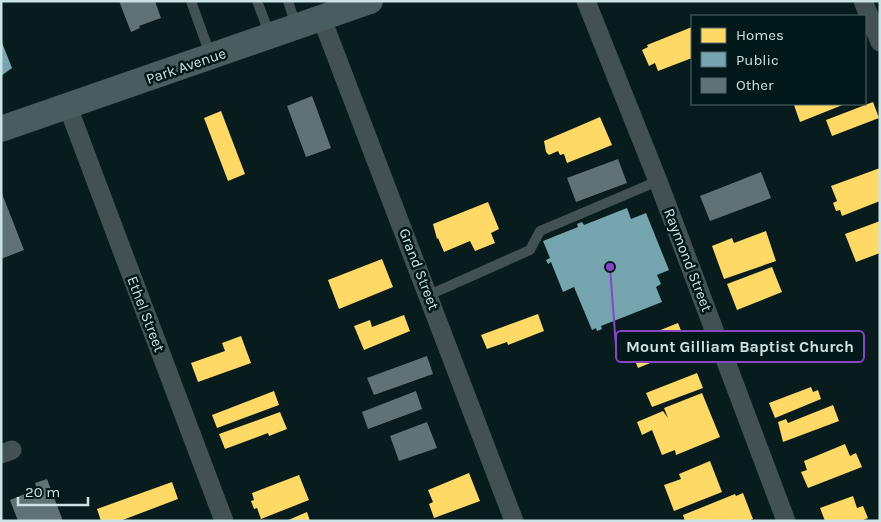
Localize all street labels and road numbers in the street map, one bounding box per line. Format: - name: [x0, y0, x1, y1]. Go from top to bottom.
- street label: Park Avenue: [144, 44, 228, 88]
- street label: Raymond Street: [660, 206, 716, 315]
- street label: Grand Street: [395, 226, 443, 313]
- street label: Ethel Street: [123, 274, 169, 355]

